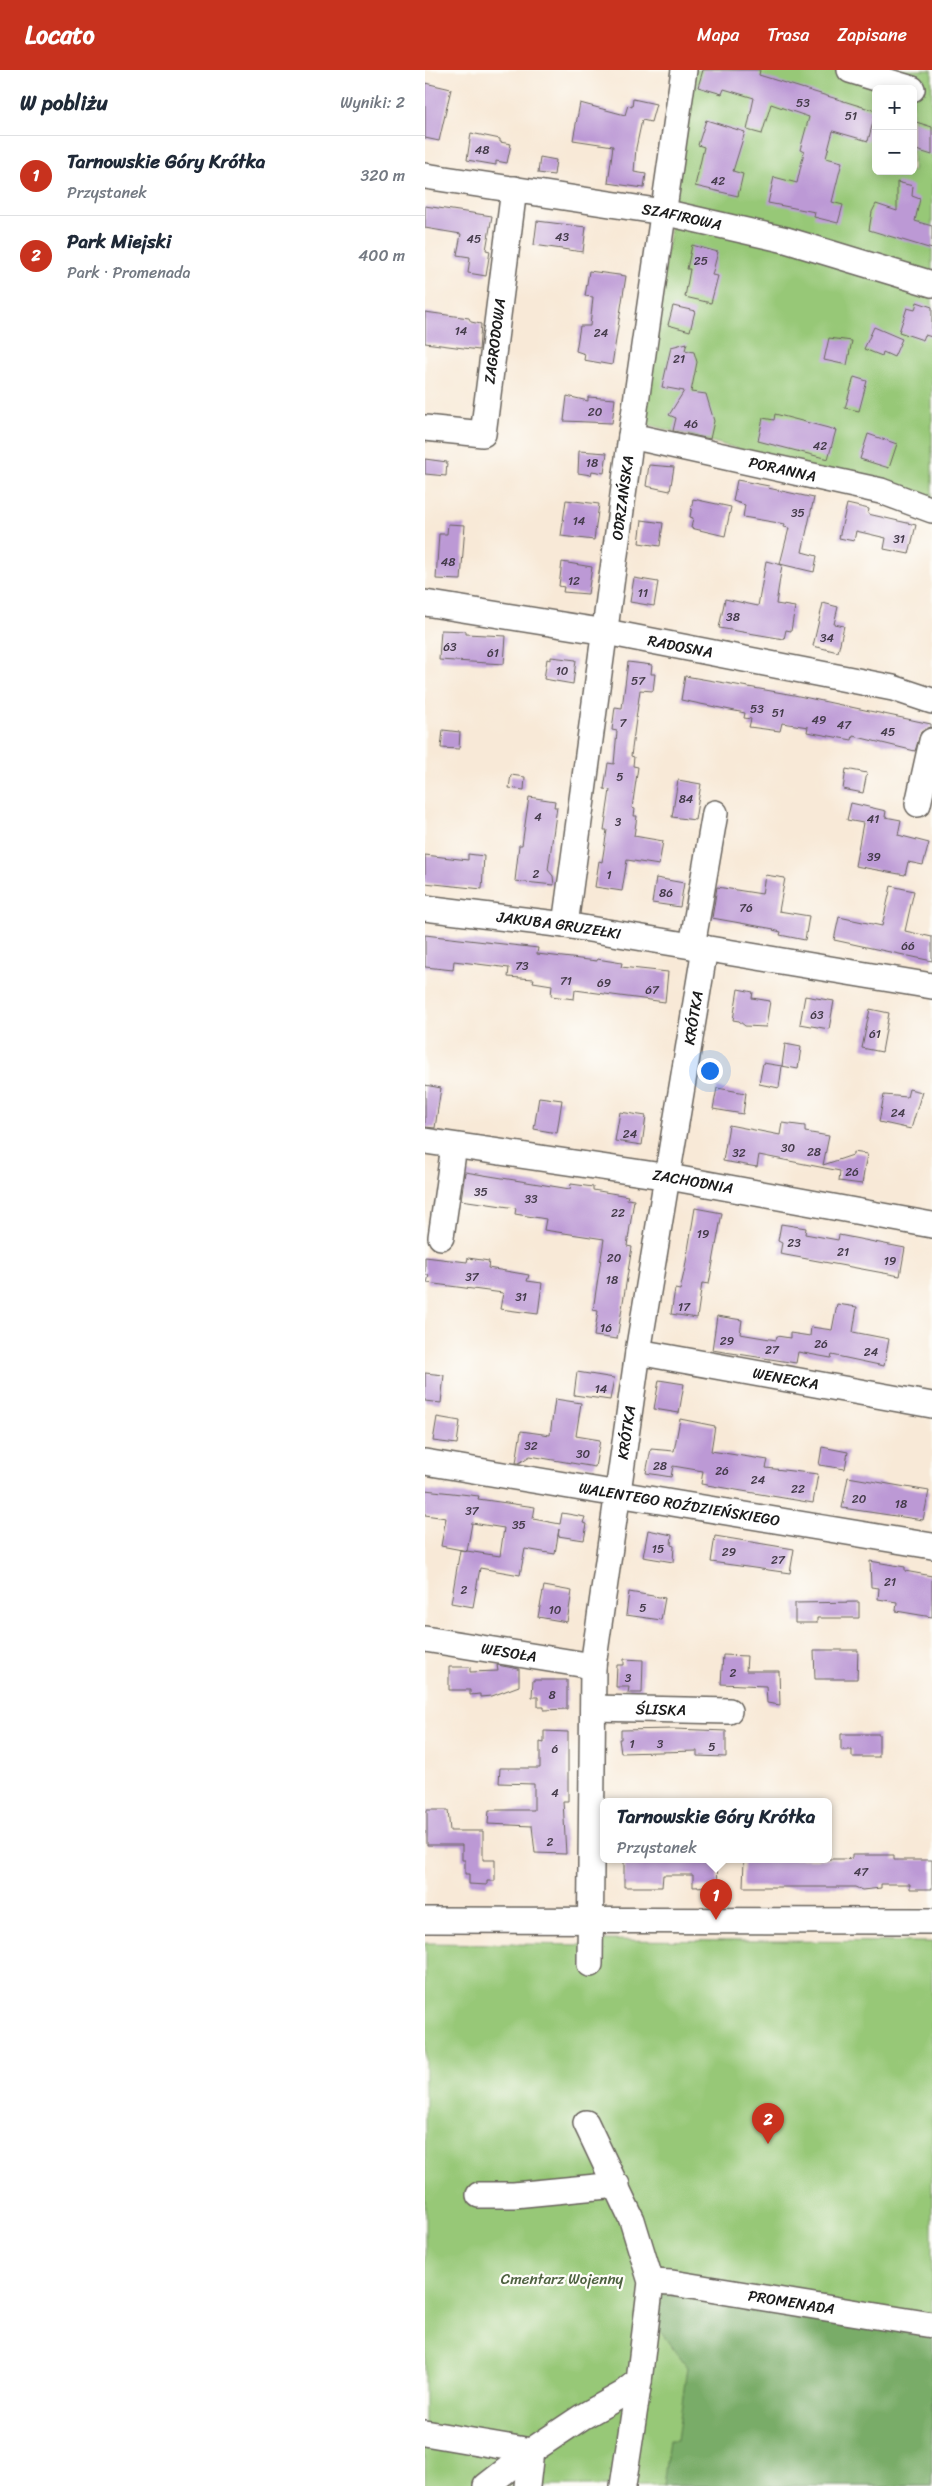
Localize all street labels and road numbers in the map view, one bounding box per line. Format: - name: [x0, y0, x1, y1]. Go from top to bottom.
- street label: SZAFIROWA: [640, 196, 724, 238]
- street label: ZAGRODOWA: [476, 297, 513, 385]
- street label: PORANNA: [746, 449, 819, 489]
- street label: ODRZAŃSKA: [604, 454, 641, 542]
- street label: RADOSNA: [645, 627, 715, 666]
- street label: JAKUBA GRUZEŁKI: [494, 904, 623, 947]
- street label: KRÓTKA: [676, 989, 711, 1047]
- street label: ZACHODNIA: [651, 1162, 735, 1201]
- street label: WENECKA: [751, 1360, 821, 1397]
- street label: KRÓTKA: [610, 1404, 643, 1461]
- street label: WALENTEGO ROŹDZIEŃSKIEGO: [577, 1475, 782, 1534]
- street label: WESOŁA: [479, 1635, 539, 1670]
- street label: ŚLISKA: [635, 1696, 687, 1723]
- street label: PROMENADA: [746, 2282, 837, 2322]

